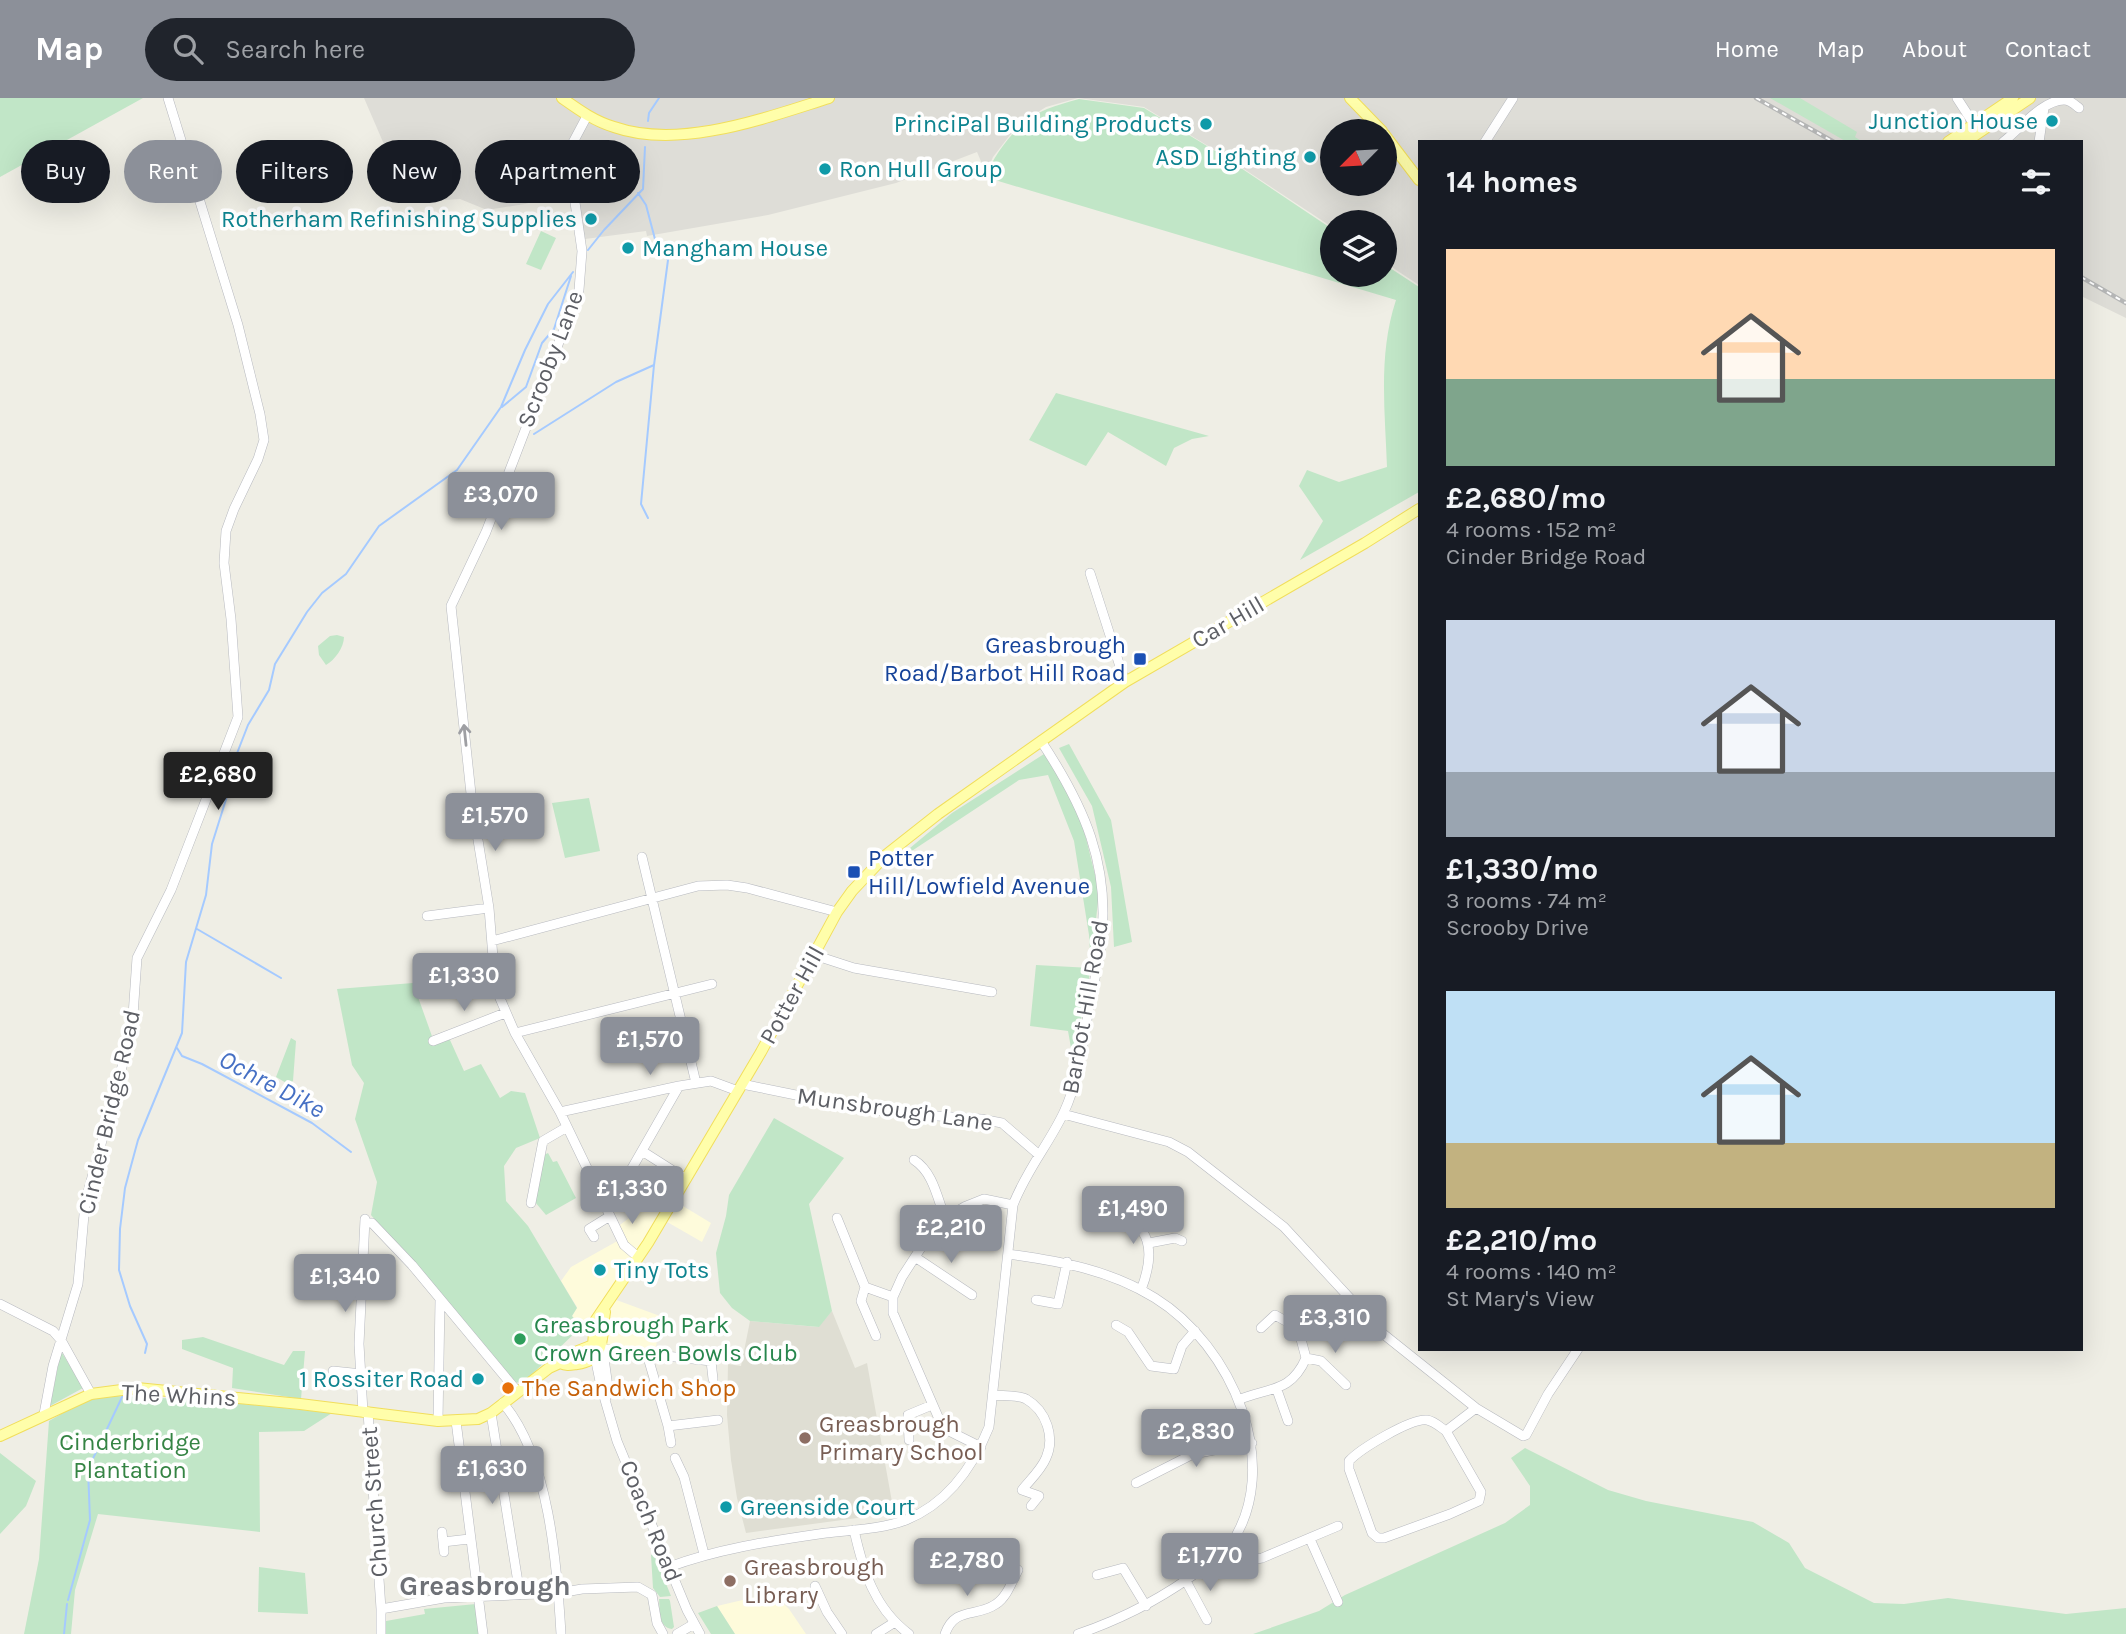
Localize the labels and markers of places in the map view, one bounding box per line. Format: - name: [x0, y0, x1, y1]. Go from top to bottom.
- place label: Junction House: [1869, 107, 2038, 135]
- place label: PrinciPal Building Products: [894, 110, 1192, 138]
- marker: Junction House: [2044, 113, 2060, 129]
- marker: PrinciPal Building Products: [1198, 116, 1214, 132]
- place label: ASD Lighting: [1156, 143, 1296, 171]
- marker: ASD Lighting: [1302, 149, 1318, 165]
- place label: Ron Hull Group: [839, 155, 1003, 183]
- marker: Ron Hull Group: [817, 161, 833, 177]
- place label: Rotherham Refinishing Supplies: [221, 205, 577, 233]
- marker: Rotherham Refinishing Supplies: [583, 211, 599, 227]
- place label: Mangham House: [642, 234, 828, 262]
- marker: Mangham House: [620, 240, 636, 256]
- pin: £3,070: [444, 472, 558, 532]
- place label: Greasbrough Road/Barbot Hill Road: [884, 631, 1126, 687]
- marker: Greasbrough Road/Barbot Hill Road: [1132, 651, 1148, 667]
- pin: £2,680: [161, 752, 275, 812]
- pin: £1,570: [438, 794, 552, 853]
- place label: Potter Hill/Lowfield Avenue: [868, 844, 1090, 900]
- marker: Potter Hill/Lowfield Avenue: [846, 864, 862, 880]
- pin: £1,330: [407, 954, 521, 1013]
- pin: £1,570: [593, 1018, 707, 1077]
- pin: £1,330: [575, 1166, 689, 1226]
- pin: £1,490: [1076, 1186, 1190, 1246]
- pin: £2,210: [894, 1206, 1008, 1265]
- pin: £1,340: [288, 1254, 402, 1314]
- place label: Tiny Tots: [614, 1256, 709, 1284]
- marker: Tiny Tots: [592, 1262, 608, 1278]
- pin: £3,310: [1278, 1296, 1392, 1355]
- place label: Greasbrough Park Crown Green Bowls Club: [534, 1311, 798, 1367]
- marker: Greasbrough Park Crown Green Bowls Club: [512, 1331, 528, 1347]
- place label: 1 Rossiter Road: [299, 1365, 464, 1393]
- marker: 1 Rossiter Road: [470, 1371, 486, 1387]
- place label: The Sandwich Shop: [522, 1374, 736, 1402]
- marker: The Sandwich Shop: [500, 1380, 516, 1396]
- place label: Greasbrough Primary School: [819, 1410, 984, 1466]
- pin: £2,830: [1139, 1410, 1253, 1469]
- marker: Greasbrough Primary School: [797, 1430, 813, 1446]
- pin: £1,630: [435, 1446, 549, 1506]
- place label: Greenside Court: [740, 1493, 915, 1521]
- marker: Greenside Court: [718, 1499, 734, 1515]
- pin: £1,770: [1153, 1534, 1267, 1593]
- pin: £2,780: [910, 1538, 1024, 1598]
- place label: Greasbrough Library: [744, 1553, 885, 1609]
- marker: Greasbrough Library: [722, 1573, 738, 1589]

